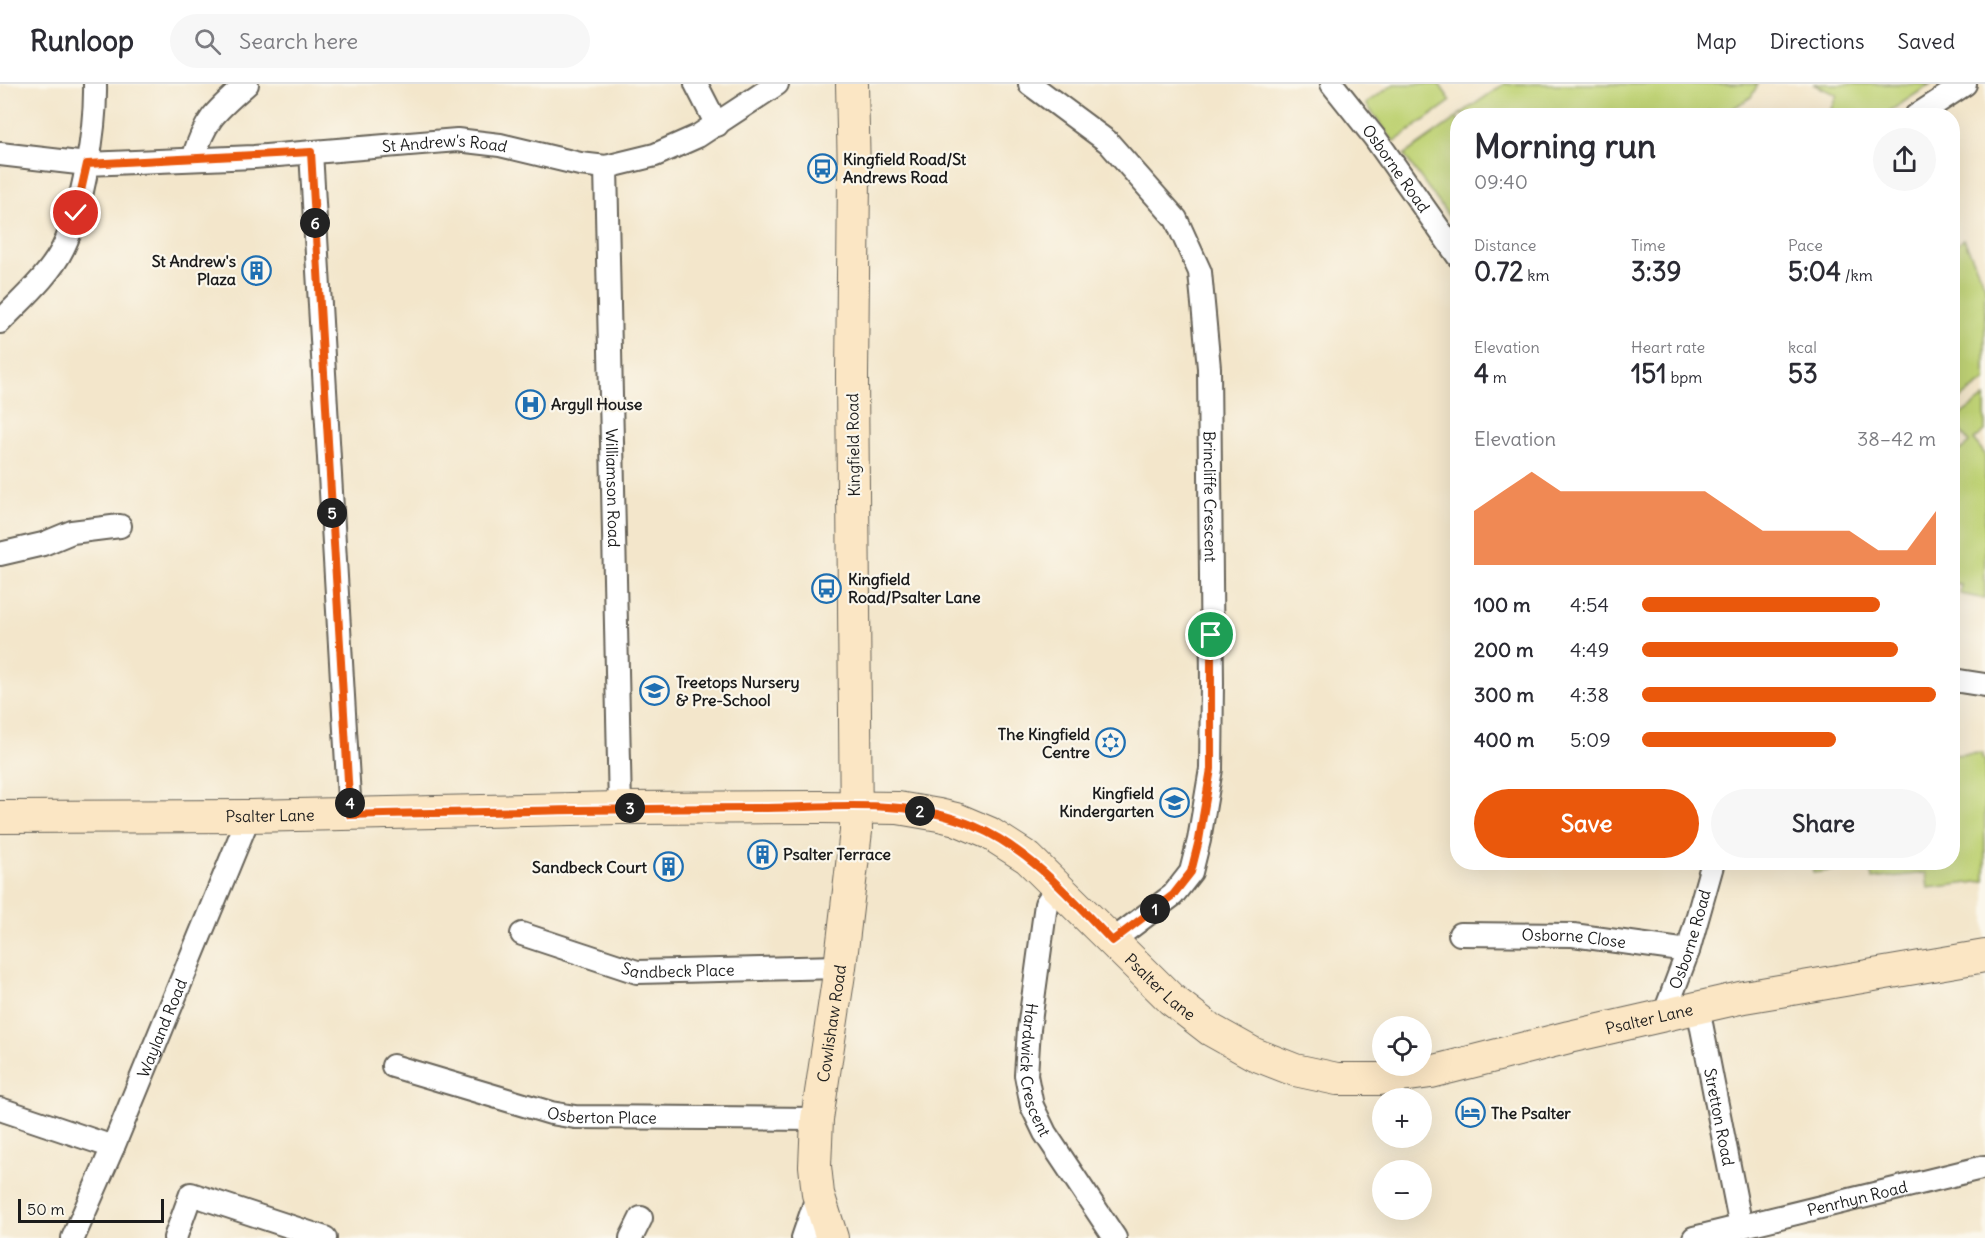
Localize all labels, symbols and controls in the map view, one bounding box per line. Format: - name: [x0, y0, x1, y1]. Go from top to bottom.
- search box: [170, 14, 590, 68]
- text: Runloop: [30, 23, 134, 59]
- icon: search: [191, 25, 224, 58]
- text: Search here: [239, 27, 358, 55]
- text: Map: [1696, 28, 1737, 55]
- text: Directions: [1770, 28, 1864, 55]
- text: Saved: [1897, 28, 1955, 55]
- street label: Osborne Road: [1358, 120, 1434, 216]
- text: Morning run: [1474, 125, 1656, 167]
- button: share: [1873, 128, 1936, 191]
- street label: St Andrew's Road: [381, 130, 509, 156]
- place label: Kingfield Road/St Andrews Road: [843, 149, 967, 187]
- bus stop icon: Kingfield Road/St Andrews Road: [806, 152, 838, 184]
- text: 09:40: [1474, 169, 1528, 194]
- pin: [50, 187, 101, 238]
- icon: check: [59, 196, 92, 229]
- pin: 6: [300, 208, 330, 238]
- text: 6: [310, 213, 320, 233]
- text: Distance: [1474, 235, 1536, 255]
- text: Time: [1631, 235, 1666, 255]
- text: Pace: [1788, 235, 1823, 255]
- place label: St Andrew's Plaza: [152, 251, 236, 289]
- building icon: St Andrew's Plaza: [241, 254, 273, 286]
- text: 0.72: [1474, 255, 1523, 288]
- text: 3:39: [1631, 255, 1681, 288]
- text: 5:04: [1788, 255, 1841, 288]
- text: km: [1523, 265, 1550, 285]
- text: /km: [1841, 265, 1873, 285]
- text: Elevation: [1474, 337, 1540, 357]
- text: Heart rate: [1631, 337, 1705, 357]
- text: kcal: [1788, 337, 1817, 357]
- text: 4: [1474, 357, 1489, 390]
- text: 151: [1631, 357, 1667, 390]
- text: 53: [1788, 357, 1818, 390]
- text: m: [1489, 367, 1507, 387]
- text: bpm: [1667, 367, 1702, 387]
- hospital icon: Argyll House: [514, 388, 546, 420]
- street label: Kingfield Road: [842, 393, 864, 497]
- place label: Argyll House: [551, 394, 643, 415]
- text: Elevation: [1474, 426, 1556, 451]
- text: 38–42 m: [1857, 426, 1936, 451]
- street label: Williamson Road: [602, 428, 624, 548]
- street label: Brincliffe Crescent: [1200, 431, 1221, 563]
- pin: 5: [317, 498, 347, 528]
- text: 5: [327, 503, 337, 523]
- place label: Kingfield Road/Psalter Lane: [848, 569, 981, 607]
- bus stop icon: Kingfield Road/Psalter Lane: [811, 572, 843, 604]
- text: 100 m: [1474, 592, 1531, 617]
- text: 4:54: [1570, 592, 1609, 617]
- pin: [1185, 609, 1236, 660]
- icon: arrive: [1194, 618, 1227, 651]
- text: 200 m: [1474, 637, 1534, 662]
- text: 4:49: [1570, 637, 1609, 662]
- place label: Treetops Nursery & Pre-School: [676, 672, 800, 710]
- school or university icon: Treetops Nursery & Pre-School: [639, 675, 671, 707]
- text: 300 m: [1474, 682, 1534, 707]
- text: 4:38: [1570, 682, 1609, 707]
- place label: The Kingfield Centre: [998, 724, 1091, 762]
- synagogue icon: The Kingfield Centre: [1095, 727, 1127, 759]
- text: 400 m: [1474, 727, 1534, 752]
- text: 5:09: [1570, 727, 1611, 752]
- place label: Kingfield Kindergarten: [1059, 783, 1155, 822]
- school or university icon: Kingfield Kindergarten: [1159, 786, 1191, 818]
- pin: 4: [335, 788, 365, 818]
- button: Save: [1474, 789, 1699, 858]
- button: Share: [1711, 789, 1936, 858]
- text: 4: [345, 793, 355, 813]
- pin: 3: [615, 793, 645, 823]
- pin: 2: [905, 796, 935, 826]
- text: 3: [625, 798, 635, 818]
- text: 2: [916, 801, 924, 821]
- street label: Psalter Lane: [225, 805, 315, 826]
- building icon: Psalter Terrace: [746, 838, 778, 870]
- place label: Psalter Terrace: [783, 844, 891, 864]
- building icon: Sandbeck Court: [652, 851, 684, 883]
- place label: Sandbeck Court: [532, 857, 648, 877]
- street label: Osborne Road: [1665, 887, 1715, 992]
- pin: 1: [1140, 894, 1170, 924]
- text: 1: [1152, 899, 1158, 919]
- street label: Osborne Close: [1522, 925, 1627, 952]
- street label: Psalter Lane: [1121, 949, 1200, 1024]
- street label: Sandbeck Place: [619, 958, 735, 982]
- street label: Cowlishaw Road: [813, 963, 850, 1084]
- street label: Wayland Road: [133, 976, 191, 1080]
- street label: Psalter Lane: [1603, 999, 1695, 1038]
- street label: Hardwick Crescent: [1016, 1002, 1055, 1140]
- map controls: [1372, 1016, 1432, 1220]
- button: locate: [1372, 1016, 1432, 1076]
- street label: Stretton Road: [1700, 1066, 1739, 1168]
- button: +: [1372, 1088, 1432, 1148]
- hotel icon: The Psalter: [1454, 1097, 1486, 1129]
- street label: Osberton Place: [546, 1103, 657, 1128]
- place label: The Psalter: [1491, 1103, 1571, 1123]
- button: −: [1372, 1160, 1432, 1220]
- street label: Penrhyn Road: [1805, 1176, 1909, 1220]
- scale bar: [18, 1196, 164, 1224]
- text: 50 m: [27, 1199, 65, 1219]

